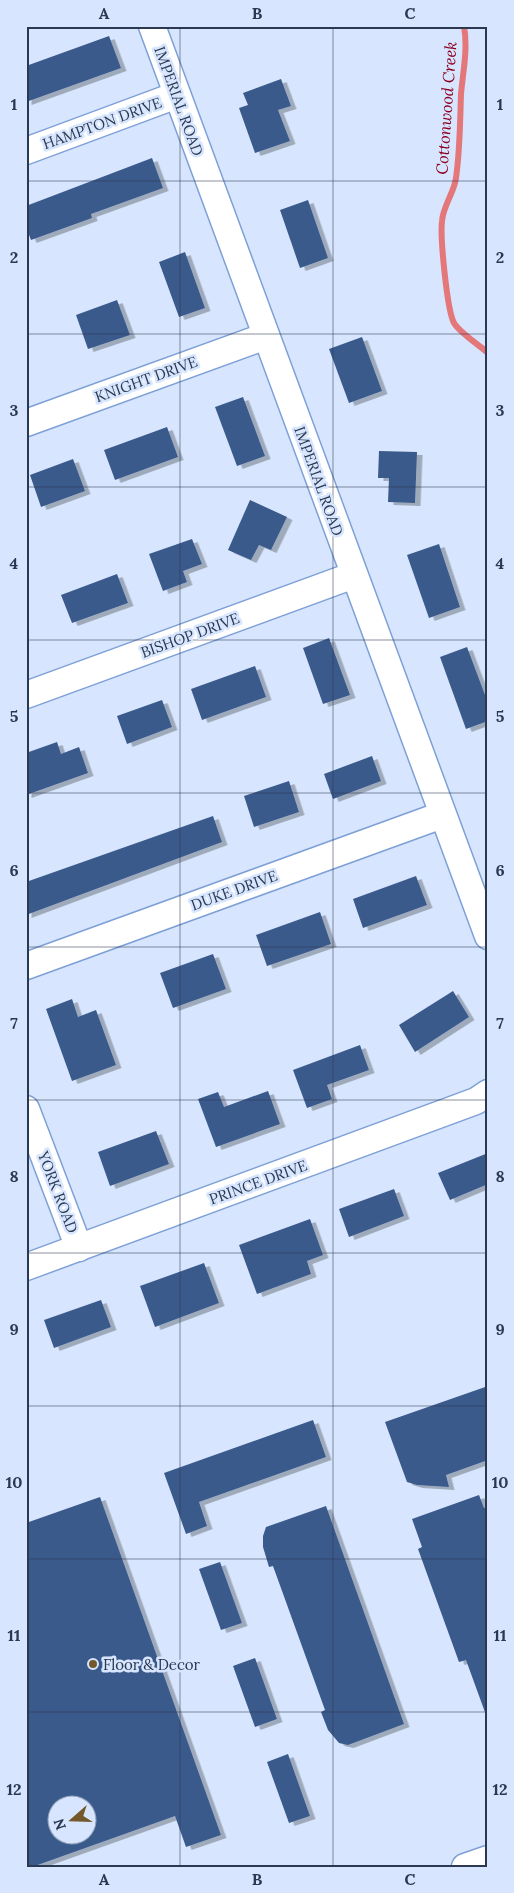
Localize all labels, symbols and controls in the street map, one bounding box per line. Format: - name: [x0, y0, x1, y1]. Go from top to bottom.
- text: A: [99, 3, 110, 23]
- text: B: [252, 3, 263, 23]
- text: C: [404, 3, 416, 23]
- water label: Cottonwood Creek: [431, 41, 461, 175]
- street label: IMPERIAL ROAD: [150, 44, 208, 158]
- street label: HAMPTON DRIVE: [40, 93, 164, 153]
- text: 1: [11, 94, 17, 114]
- text: 1: [497, 94, 503, 114]
- text: 2: [10, 247, 18, 267]
- text: 2: [496, 247, 504, 267]
- street label: KNIGHT DRIVE: [92, 352, 200, 406]
- text: 3: [10, 400, 19, 420]
- text: 3: [496, 400, 505, 420]
- street label: IMPERIAL ROAD: [290, 424, 348, 538]
- text: 4: [10, 553, 19, 573]
- text: 4: [496, 553, 505, 573]
- street label: BISHOP DRIVE: [138, 608, 242, 662]
- text: 5: [10, 706, 19, 726]
- text: 5: [496, 706, 505, 726]
- text: 6: [9, 860, 19, 880]
- text: 6: [495, 860, 505, 880]
- street label: DUKE DRIVE: [188, 866, 280, 914]
- text: 7: [10, 1013, 18, 1033]
- text: 7: [496, 1013, 504, 1033]
- street label: YORK ROAD: [33, 1147, 82, 1236]
- street label: PRINCE DRIVE: [206, 1155, 310, 1209]
- text: 8: [9, 1166, 19, 1186]
- text: 8: [495, 1166, 505, 1186]
- text: 9: [9, 1319, 19, 1339]
- text: 9: [495, 1319, 505, 1339]
- text: 10: [6, 1472, 22, 1492]
- text: 10: [492, 1472, 508, 1492]
- text: 11: [8, 1625, 21, 1645]
- text: 11: [494, 1625, 507, 1645]
- place label: Floor & Decor: [103, 1655, 201, 1674]
- marker: Floor & Decor: [87, 1658, 99, 1670]
- text: 12: [6, 1779, 22, 1799]
- text: 12: [492, 1779, 508, 1799]
- north arrow: [48, 1796, 98, 1846]
- text: N: [49, 1816, 70, 1833]
- text: A: [99, 1869, 110, 1889]
- text: B: [252, 1869, 263, 1889]
- text: C: [404, 1869, 416, 1889]

